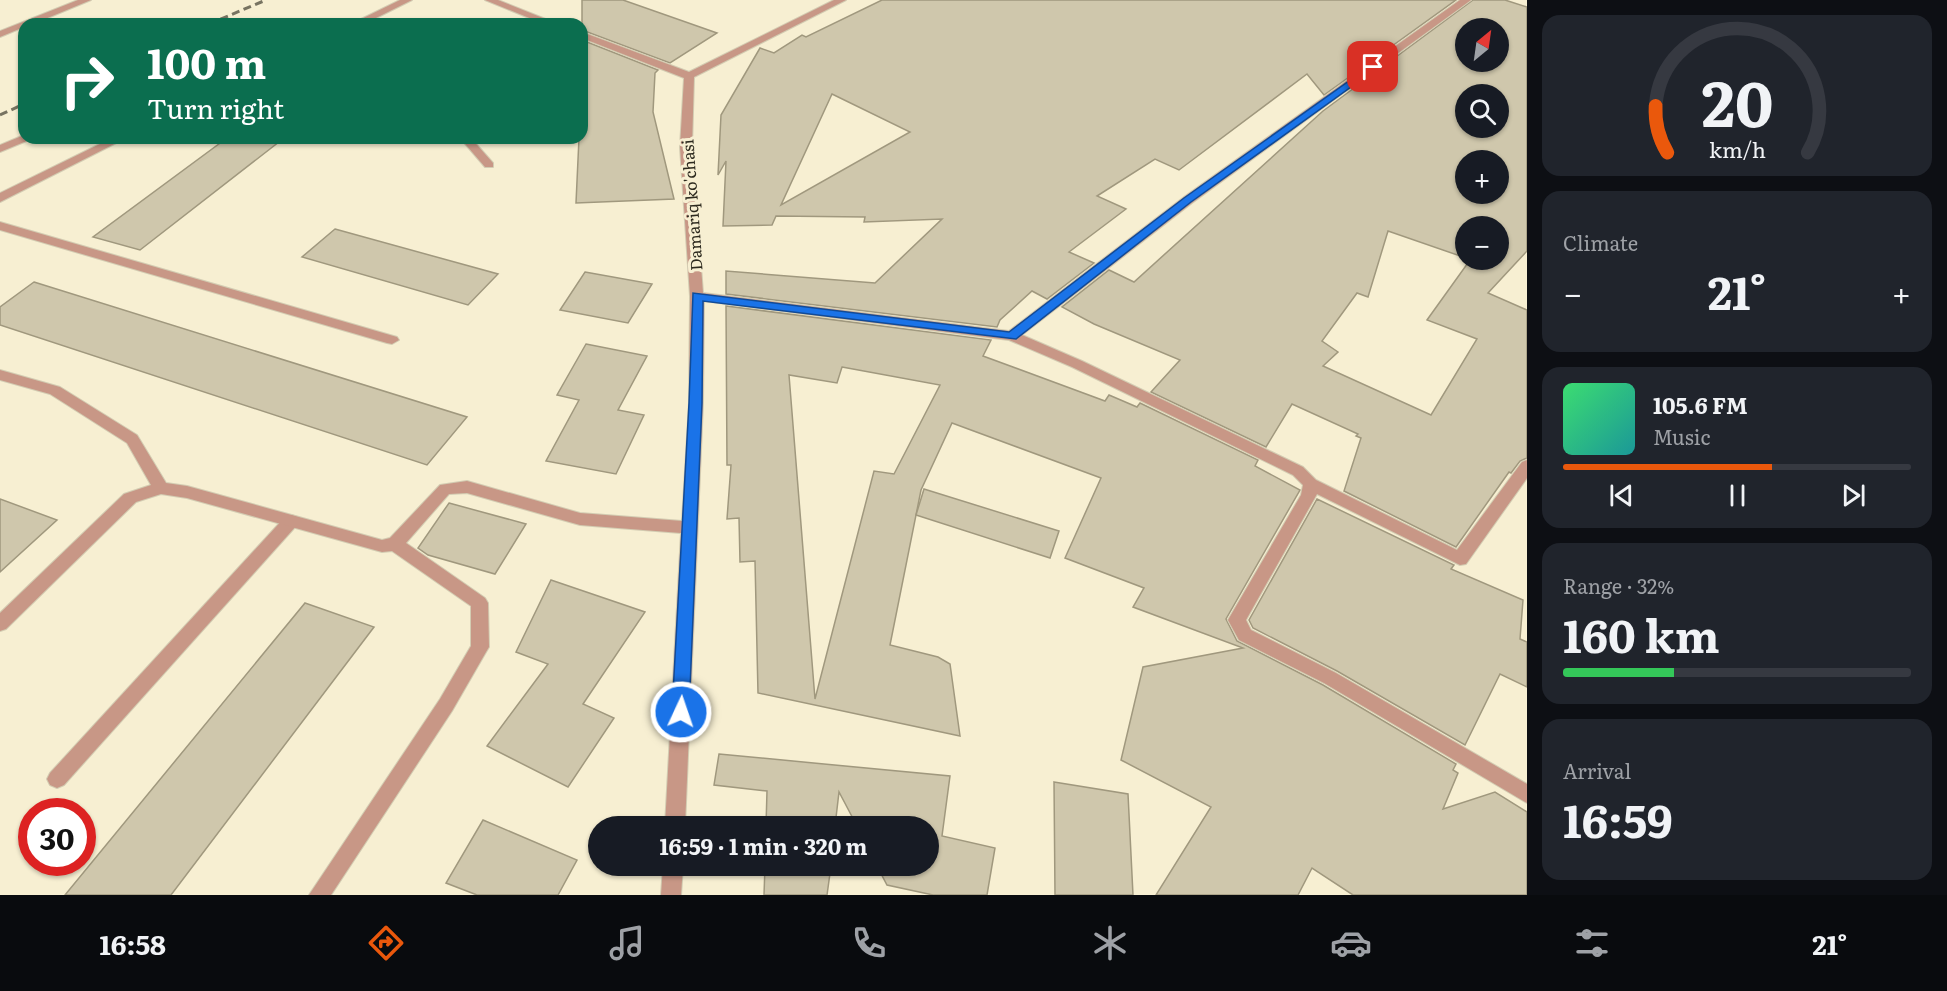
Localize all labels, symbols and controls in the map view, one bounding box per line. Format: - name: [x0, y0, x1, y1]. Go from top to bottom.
- north arrow: [1455, 18, 1509, 72]
- map controls: [1455, 18, 1509, 270]
- text: 100 m: [147, 30, 266, 92]
- pin: [1347, 41, 1398, 92]
- icon: right: [48, 42, 126, 120]
- icon: arrive: [1356, 50, 1389, 83]
- text: 20: [1701, 54, 1773, 146]
- button: search: [1455, 84, 1509, 138]
- text: Turn right: [147, 87, 284, 127]
- text: km/h: [1708, 133, 1766, 165]
- street label: Damariq ko'chasi: [674, 139, 708, 271]
- button: +: [1455, 150, 1509, 204]
- button: −: [1455, 216, 1509, 270]
- text: Climate: [1563, 227, 1638, 257]
- text: 21°: [1708, 257, 1766, 324]
- text: −: [1563, 267, 1582, 316]
- text: +: [1892, 267, 1911, 316]
- text: 105.6 FM: [1653, 388, 1748, 421]
- text: Music: [1653, 421, 1710, 451]
- icon: previous: [1605, 479, 1638, 512]
- icon: pause: [1721, 479, 1754, 512]
- icon: next: [1837, 479, 1870, 512]
- text: Range · 32%: [1563, 570, 1674, 600]
- text: 160 km: [1563, 600, 1720, 667]
- position arrow: [649, 680, 713, 744]
- text: Arrival: [1563, 755, 1631, 785]
- text: 16:59: [1563, 785, 1673, 852]
- speed limit sign: 30: [18, 798, 96, 876]
- text: 16:59 · 1 min · 320 m: [659, 829, 868, 862]
- icon: directions: [365, 922, 407, 964]
- icon: music: [606, 922, 648, 964]
- icon: phone: [848, 922, 890, 964]
- icon: climate: [1089, 922, 1131, 964]
- icon: car: [1330, 922, 1372, 964]
- icon: filters: [1571, 922, 1613, 964]
- text: 16:58: [100, 923, 166, 963]
- text: 21°: [1812, 923, 1847, 963]

